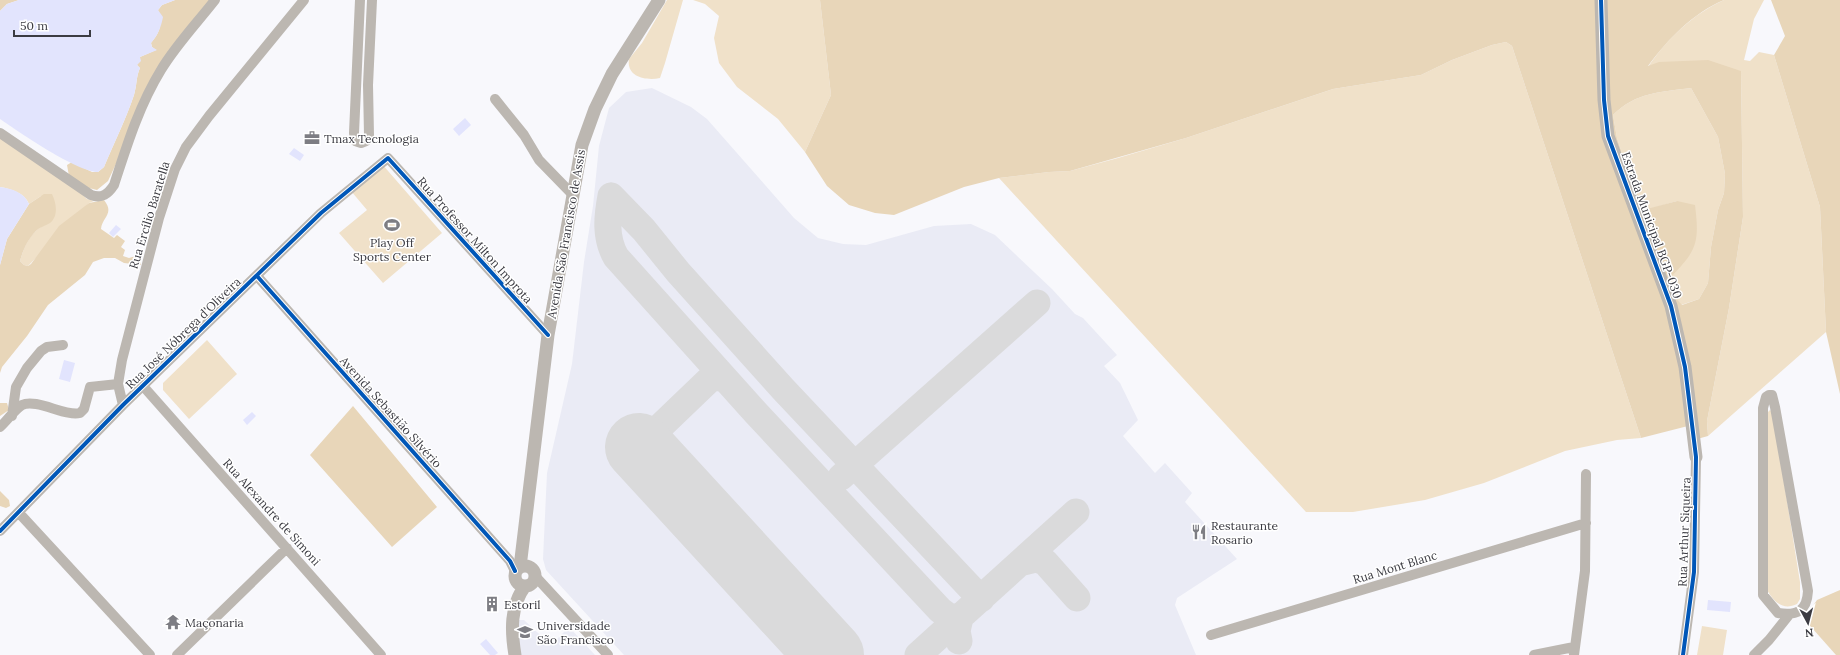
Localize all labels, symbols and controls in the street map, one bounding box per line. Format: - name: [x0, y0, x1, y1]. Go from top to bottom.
- scale bar: [14, 12, 90, 38]
- text: 50 m: [20, 18, 48, 33]
- office icon: Tmax Tecnologia: [303, 129, 321, 147]
- place label: Tmax Tecnologia: [324, 131, 419, 146]
- street label: Avenida São Francisco de Assis: [544, 148, 588, 321]
- street label: Estrada Municipal BGP-030: [1618, 150, 1686, 300]
- street label: Rua Ercílio Baratella: [125, 159, 173, 271]
- street label: Rua Professor Milton Improta: [414, 174, 536, 306]
- sports icon: Play Off Sports Center: [383, 216, 401, 234]
- place label: Play Off Sports Center: [353, 235, 432, 264]
- street label: Rua José Nóbrega d'Oliveira: [122, 274, 244, 392]
- street label: Avenida Sebastião Silvério: [336, 352, 445, 471]
- street label: Rua Alexandre de Simoni: [220, 456, 324, 568]
- street label: Rua Arthur Siqueira: [1675, 477, 1693, 587]
- place label: Restaurante Rosario: [1211, 518, 1279, 547]
- restaurant icon: Restaurante Rosario: [1190, 523, 1208, 541]
- street label: Rua Mont Blanc: [1351, 547, 1439, 587]
- building icon: Estoril: [483, 595, 501, 613]
- place label: Estoril: [504, 597, 541, 612]
- north arrow: [1788, 603, 1828, 643]
- temple icon: Maçonaria: [164, 613, 182, 631]
- place label: Maçonaria: [185, 615, 244, 630]
- place label: Universidade São Francisco: [537, 618, 614, 647]
- school or university icon: Universidade São Francisco: [516, 623, 534, 641]
- text: N: [1804, 625, 1814, 640]

